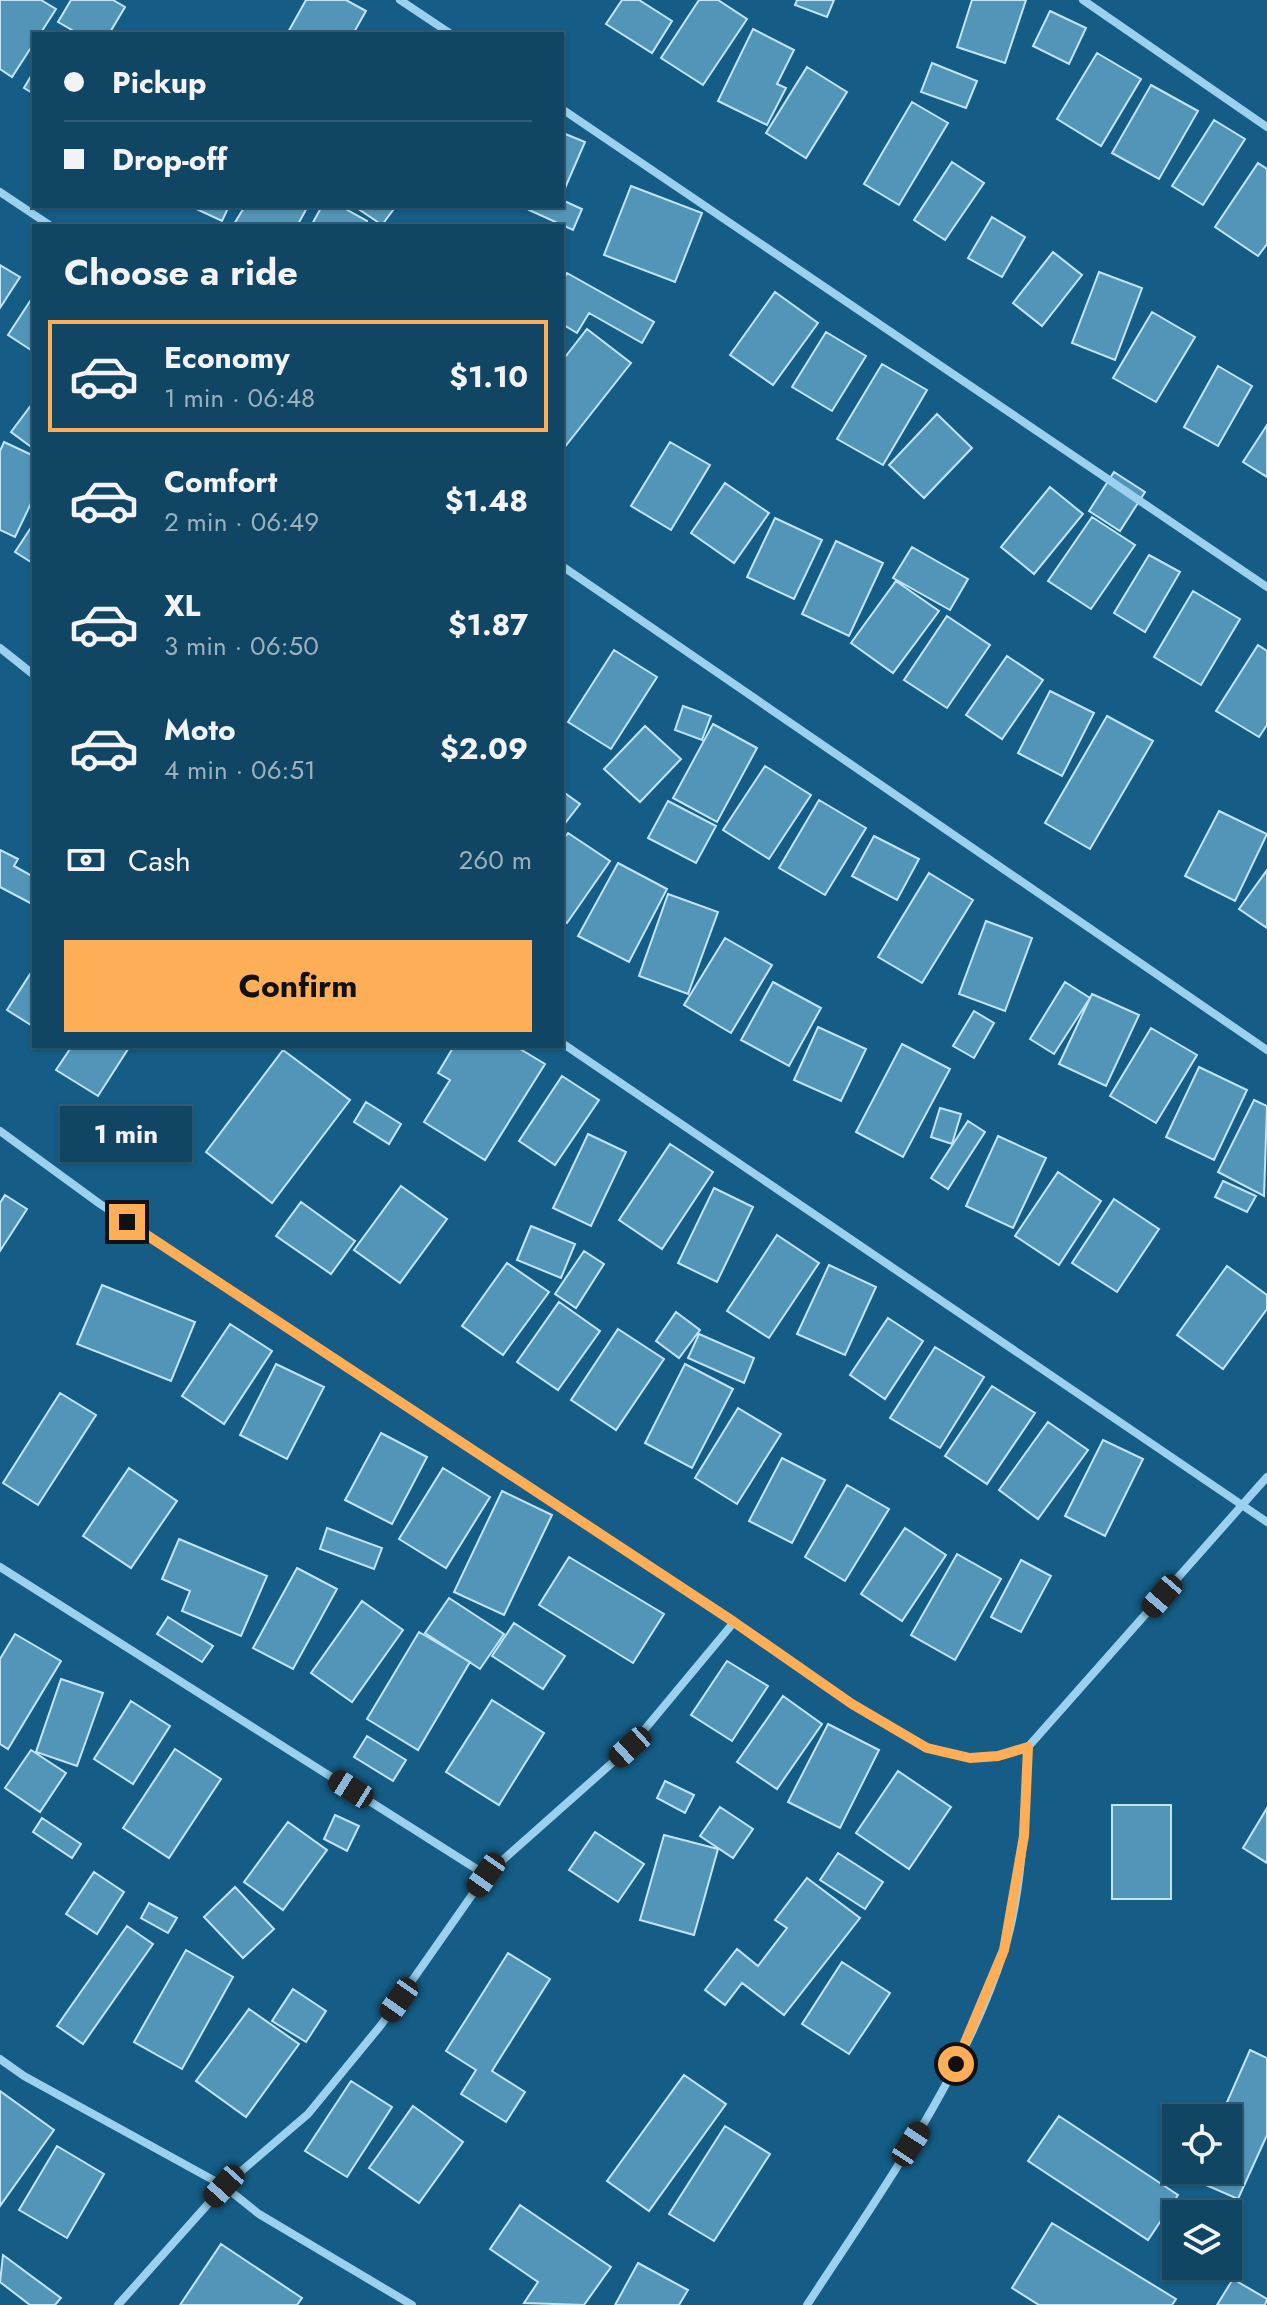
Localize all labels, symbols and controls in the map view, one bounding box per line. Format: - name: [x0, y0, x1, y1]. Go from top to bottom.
- text: Pickup: [112, 61, 207, 104]
- text: Drop-off: [112, 138, 227, 181]
- text: Choose a ride: [64, 246, 298, 298]
- text: Economy: [164, 336, 290, 379]
- icon: car: [68, 340, 140, 412]
- text: $1.10: [449, 355, 528, 398]
- text: 1 min · 06:48: [164, 379, 315, 417]
- text: Comfort: [164, 460, 277, 503]
- icon: car: [68, 464, 140, 536]
- text: $1.48: [445, 479, 528, 522]
- text: 2 min · 06:49: [164, 503, 319, 541]
- text: XL: [164, 584, 200, 627]
- icon: car: [68, 588, 140, 660]
- text: $1.87: [448, 603, 528, 646]
- text: 3 min · 06:50: [164, 627, 319, 665]
- text: Moto: [164, 708, 236, 751]
- icon: car: [68, 712, 140, 784]
- text: $2.09: [440, 727, 528, 770]
- text: 4 min · 06:51: [164, 751, 316, 789]
- icon: cash: [64, 838, 108, 882]
- text: Cash: [128, 839, 191, 882]
- text: 260 m: [459, 841, 532, 879]
- button: Confirm: [64, 940, 532, 1032]
- callout: 1 min: [61, 1106, 193, 1162]
- text: 1 min: [94, 1115, 158, 1153]
- route end: [109, 1204, 145, 1240]
- car: [1137, 1570, 1187, 1622]
- car: [604, 1722, 656, 1772]
- car: [324, 1766, 378, 1812]
- car: [462, 1848, 510, 1902]
- car: [375, 1973, 423, 2027]
- route start: [938, 2046, 974, 2082]
- map controls: [1162, 2104, 1242, 2280]
- button: locate: [1162, 2104, 1242, 2184]
- car: [888, 2117, 934, 2171]
- car: [199, 2160, 249, 2212]
- button: layers: [1162, 2200, 1242, 2280]

